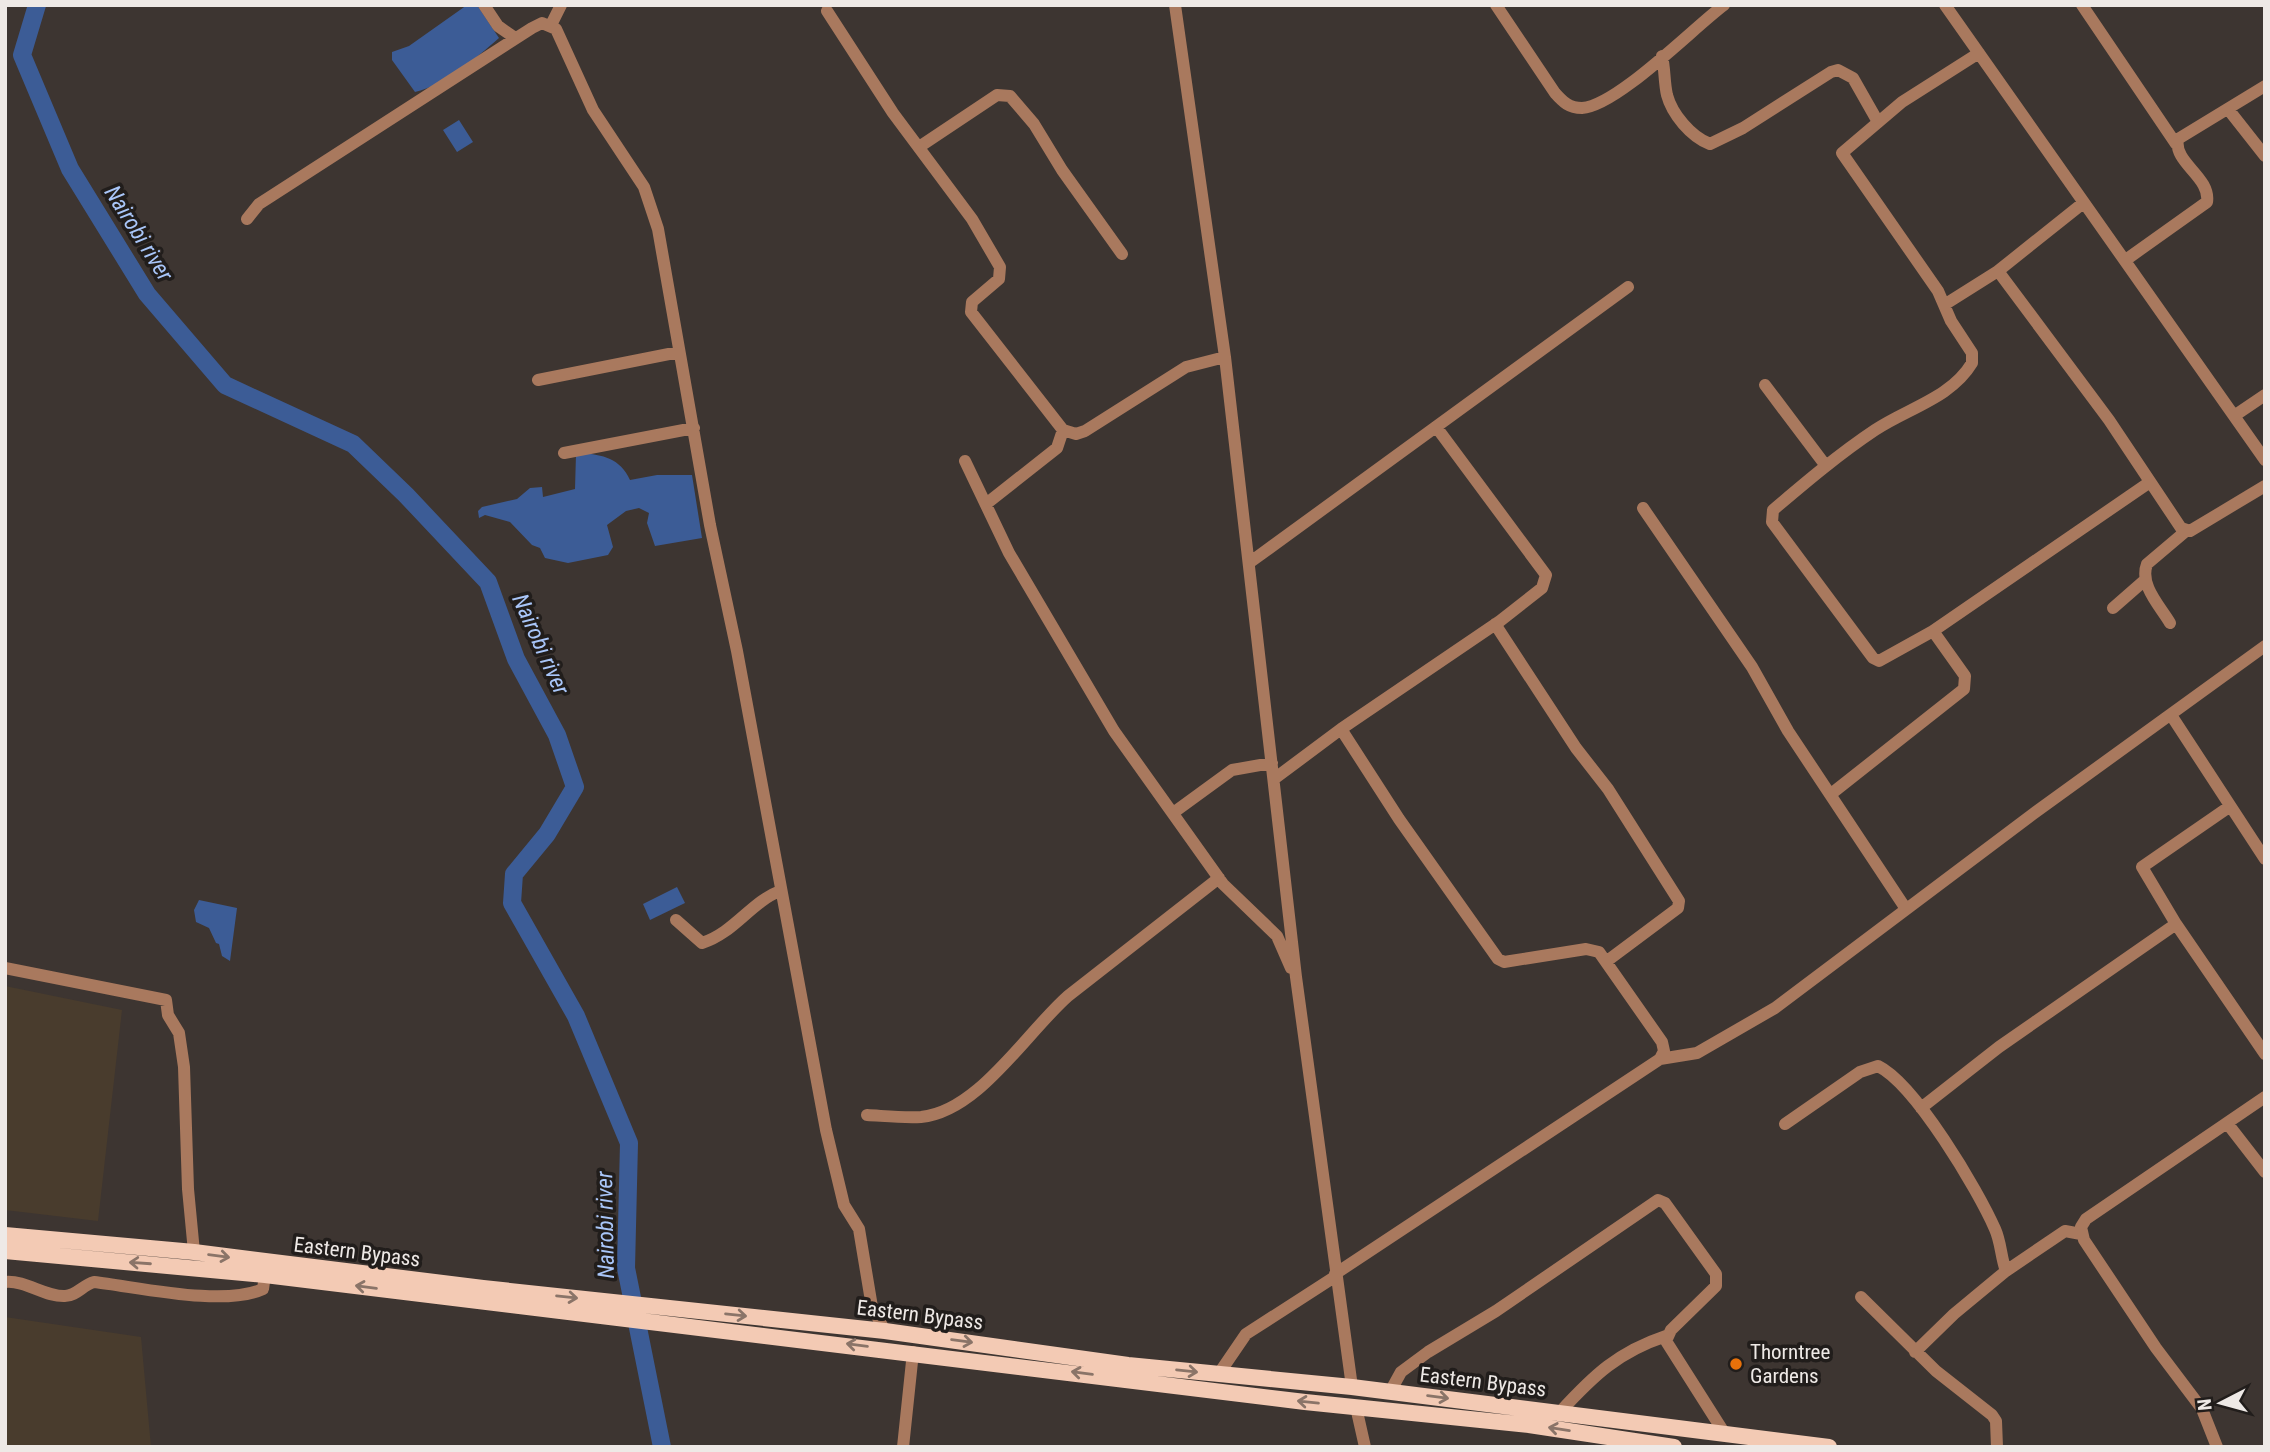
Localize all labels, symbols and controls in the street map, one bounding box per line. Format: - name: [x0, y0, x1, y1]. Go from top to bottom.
- water label: Nairobi river: [99, 181, 179, 287]
- water label: Nairobi river: [506, 590, 575, 700]
- water label: Nairobi river: [591, 1170, 620, 1279]
- street label: Eastern Bypass: [292, 1232, 422, 1272]
- one-way arrow: [208, 1249, 230, 1262]
- one-way arrow: [129, 1256, 151, 1269]
- one-way arrow: [355, 1281, 378, 1294]
- one-way arrow: [555, 1291, 578, 1304]
- street label: Eastern Bypass: [855, 1295, 985, 1335]
- one-way arrow: [724, 1309, 746, 1322]
- one-way arrow: [950, 1334, 972, 1347]
- one-way arrow: [846, 1338, 868, 1351]
- place label: Thorntree Gardens: [1750, 1340, 1830, 1388]
- marker: Thorntree Gardens: [1728, 1356, 1744, 1372]
- street label: Eastern Bypass: [1418, 1362, 1548, 1402]
- one-way arrow: [1175, 1365, 1198, 1378]
- one-way arrow: [1072, 1367, 1094, 1380]
- north arrow: [2186, 1368, 2256, 1438]
- one-way arrow: [1426, 1391, 1448, 1404]
- one-way arrow: [1297, 1395, 1320, 1408]
- text: N: [2193, 1398, 2217, 1412]
- one-way arrow: [1548, 1422, 1570, 1435]

